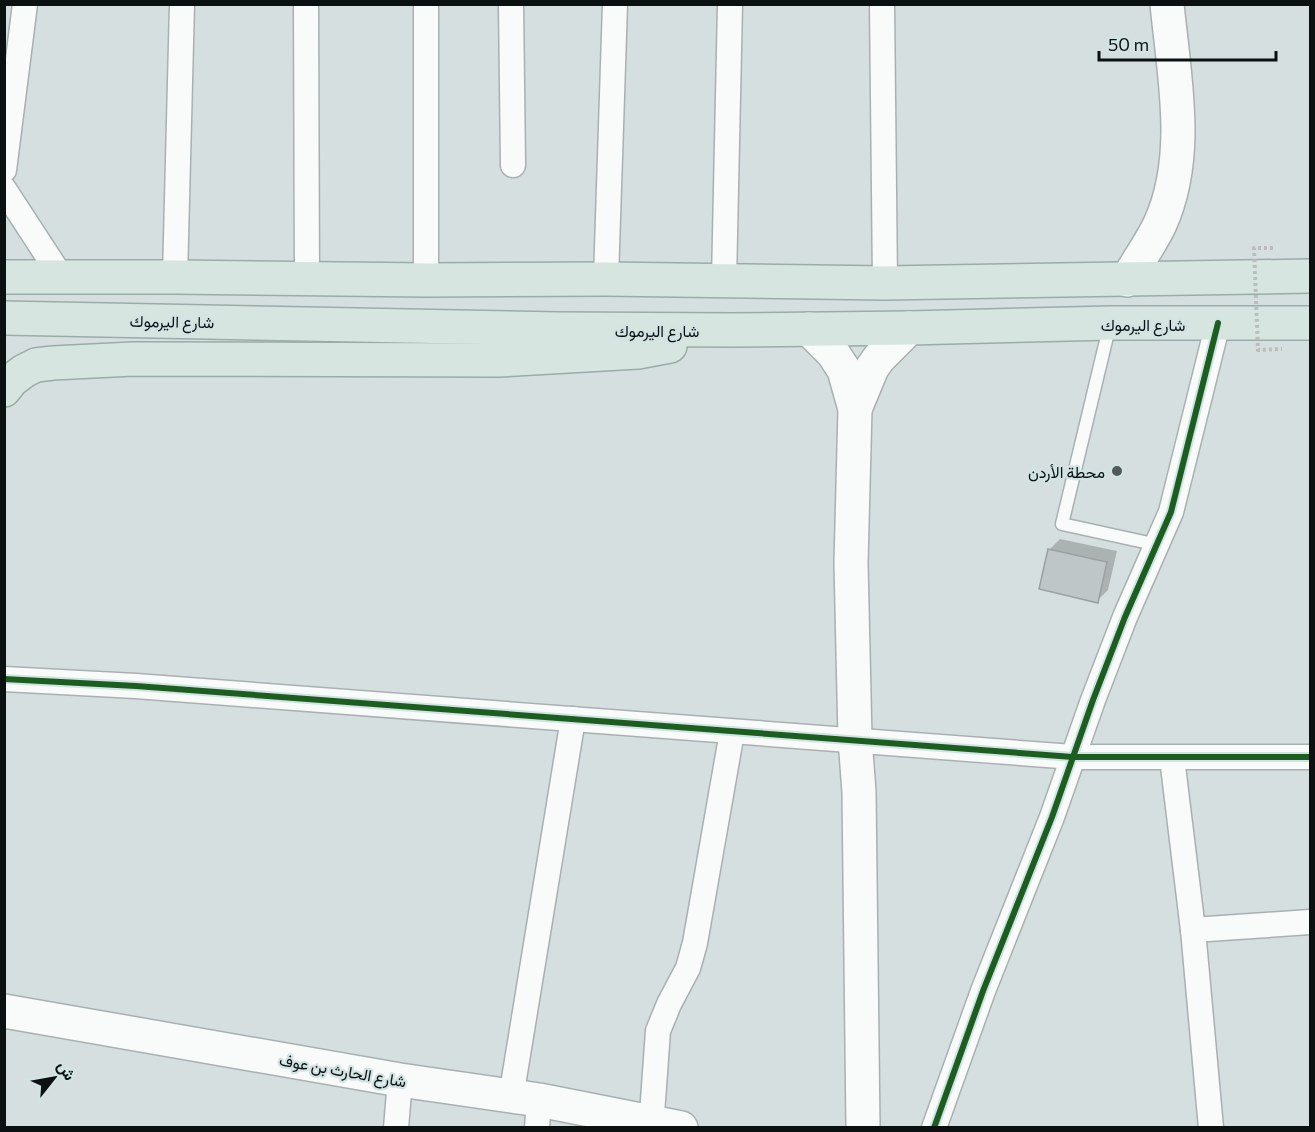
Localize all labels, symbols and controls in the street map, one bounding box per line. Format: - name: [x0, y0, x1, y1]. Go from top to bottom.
- scale bar: [1099, 24, 1276, 62]
- text: 50 m: [1108, 33, 1149, 55]
- street label: شارع اليرموك: [129, 311, 214, 334]
- street label: شارع اليرموك: [1101, 315, 1185, 337]
- street label: شارع اليرموك: [615, 321, 699, 343]
- place label: محطة الأردن: [1028, 462, 1105, 483]
- marker: محطة الأردن: [1110, 464, 1124, 478]
- north arrow: [24, 1048, 84, 1108]
- street label: شارع الحارث بن عوف: [278, 1049, 408, 1093]
- text: ش: [53, 1057, 80, 1084]

